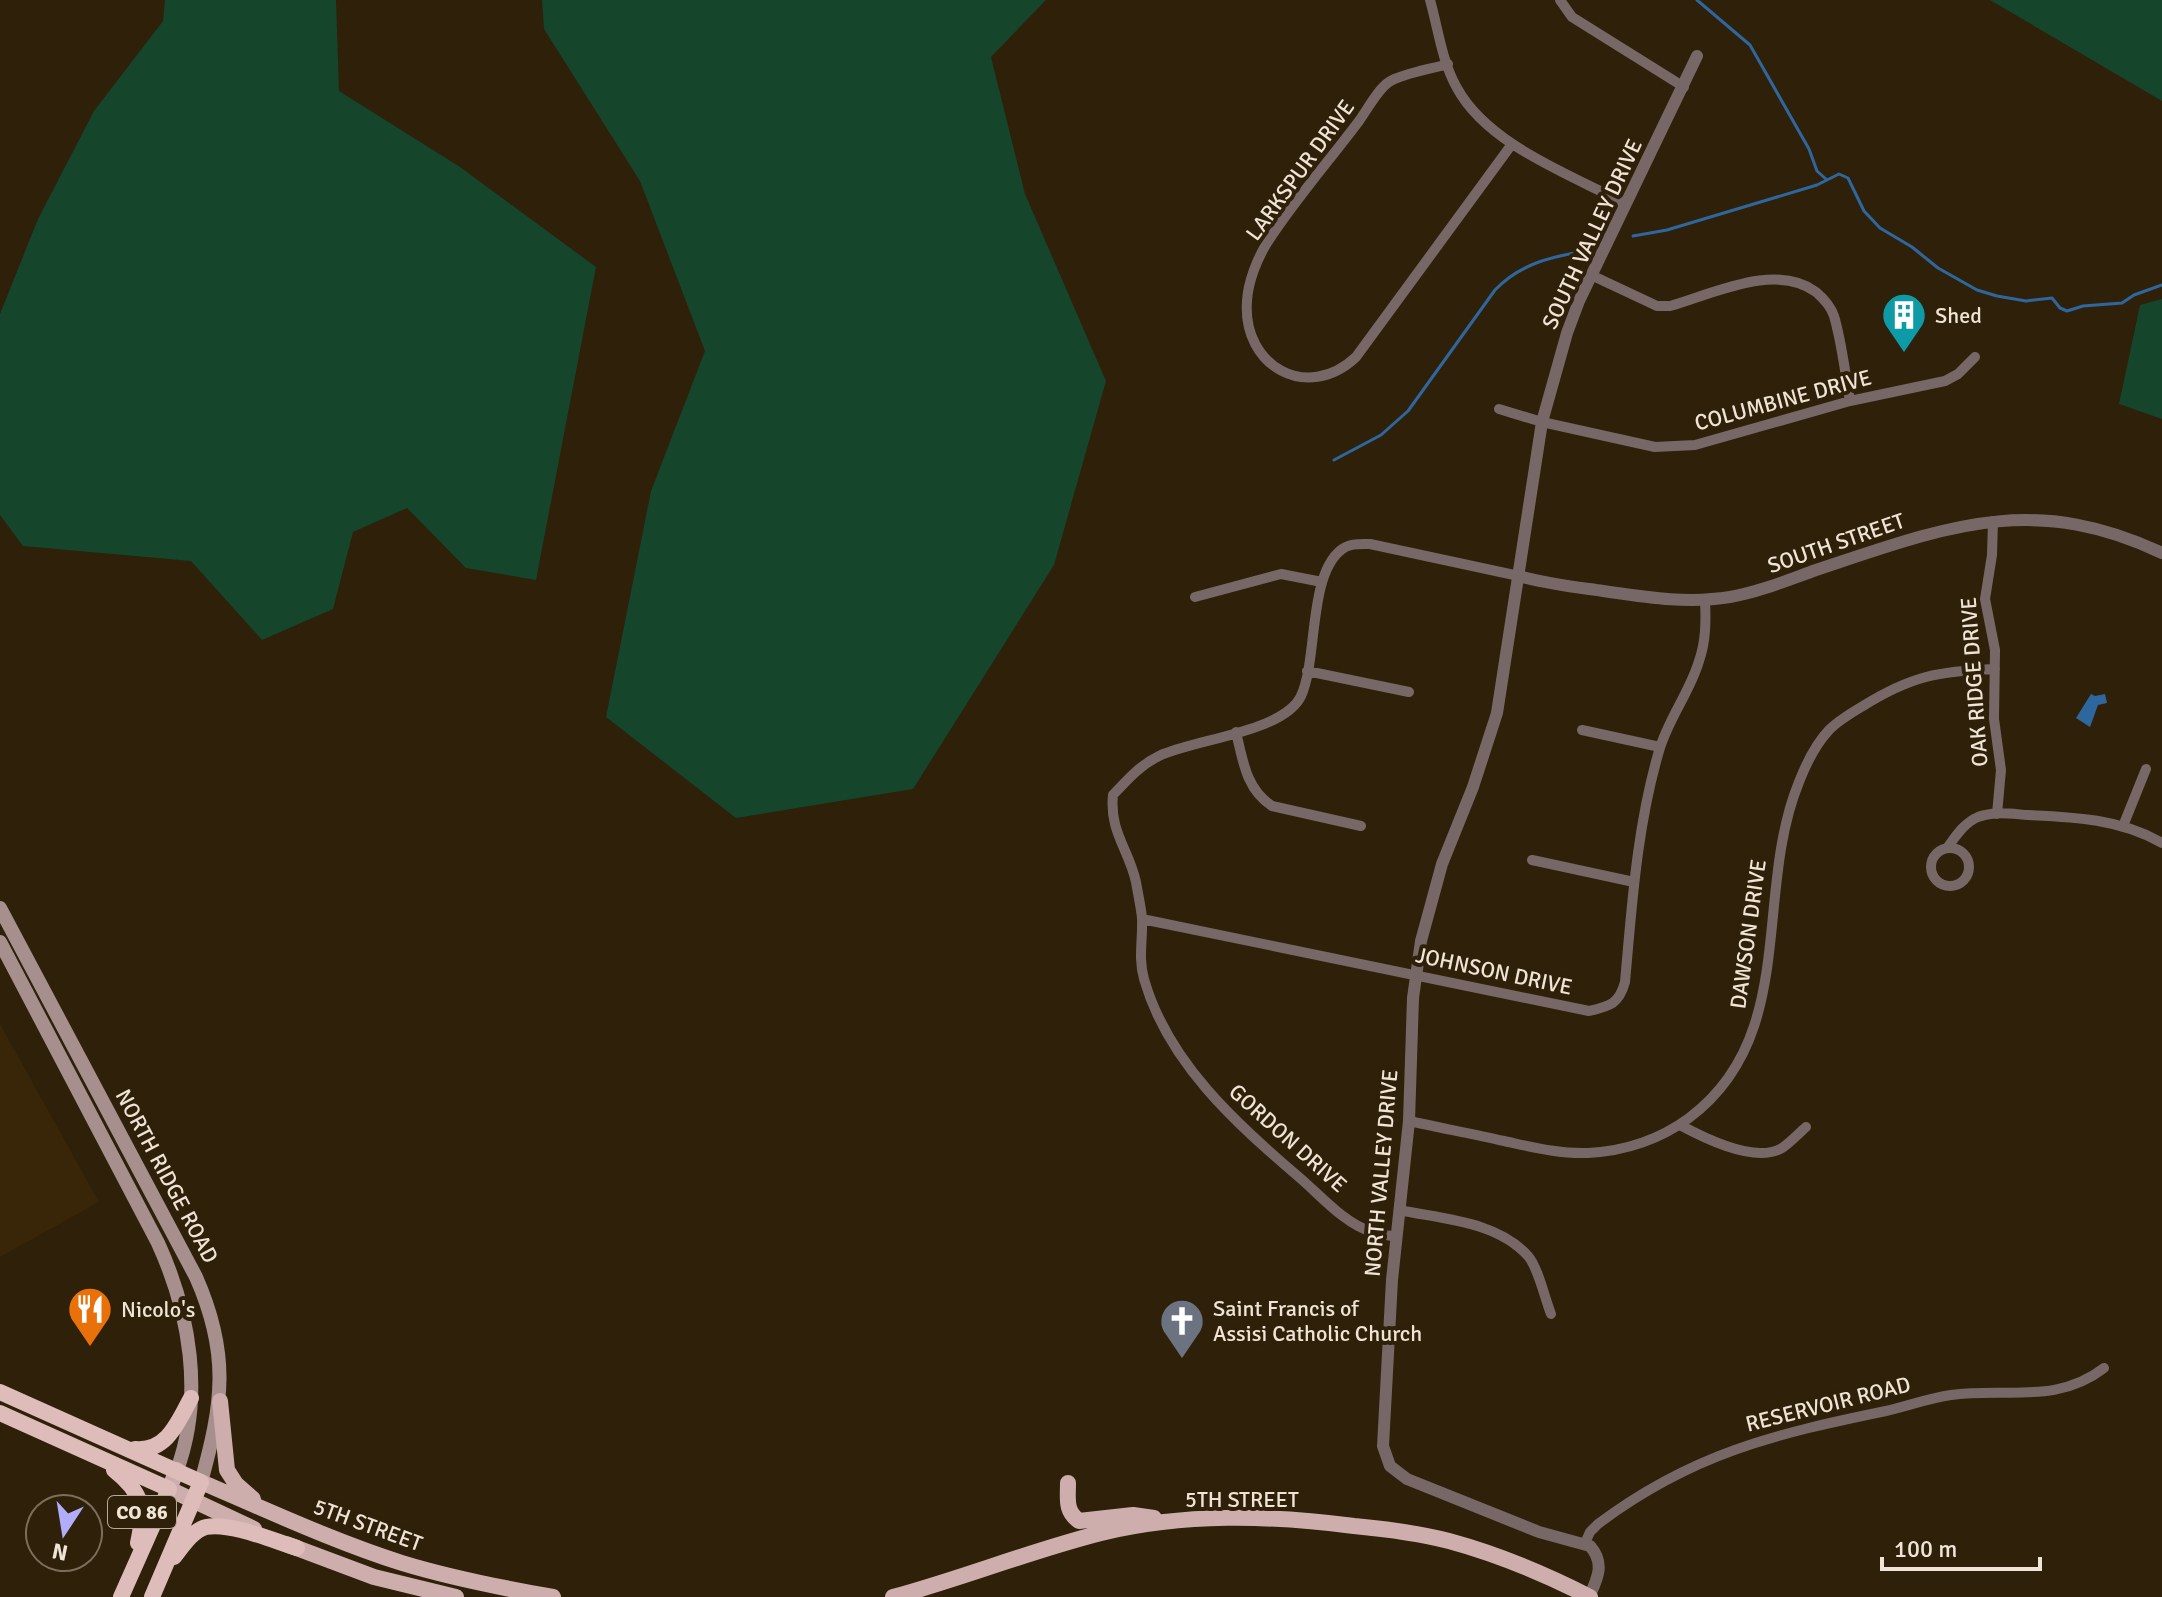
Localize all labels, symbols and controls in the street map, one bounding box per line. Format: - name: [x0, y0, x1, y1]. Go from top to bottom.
- street label: LARKSPUR DRIVE: [1240, 94, 1360, 246]
- street label: SOUTH VALLEY DRIVE: [1536, 135, 1648, 333]
- building icon: Shed: [1880, 291, 1928, 354]
- place label: Shed: [1935, 302, 1982, 329]
- street label: COLUMBINE DRIVE: [1692, 363, 1874, 437]
- street label: SOUTH STREET: [1764, 507, 1908, 579]
- street label: OAK RIDGE DRIVE: [1955, 596, 1993, 768]
- street label: DAWSON DRIVE: [1724, 858, 1772, 1010]
- street label: JOHNSON DRIVE: [1413, 941, 1575, 1001]
- street label: NORTH VALLEY DRIVE: [1358, 1068, 1404, 1278]
- street label: GORDON DRIVE: [1223, 1078, 1353, 1198]
- street label: NORTH RIDGE ROAD: [110, 1084, 224, 1268]
- restaurant icon: Nicolo's: [66, 1285, 114, 1348]
- place label: Saint Francis of Assisi Catholic Church: [1213, 1295, 1422, 1347]
- place label: Nicolo's: [121, 1296, 195, 1323]
- church icon: Saint Francis of Assisi Catholic Church: [1158, 1297, 1206, 1360]
- street label: RESERVOIR ROAD: [1743, 1370, 1913, 1438]
- street label: 5TH STREET: [1185, 1486, 1299, 1513]
- north arrow: [24, 1493, 104, 1573]
- street label: 5TH STREET: [310, 1493, 426, 1557]
- road number: CO 86: [108, 1496, 176, 1528]
- scale bar: [1882, 1521, 2040, 1571]
- text: 100 m: [1894, 1534, 1957, 1564]
- text: N: [50, 1537, 70, 1567]

